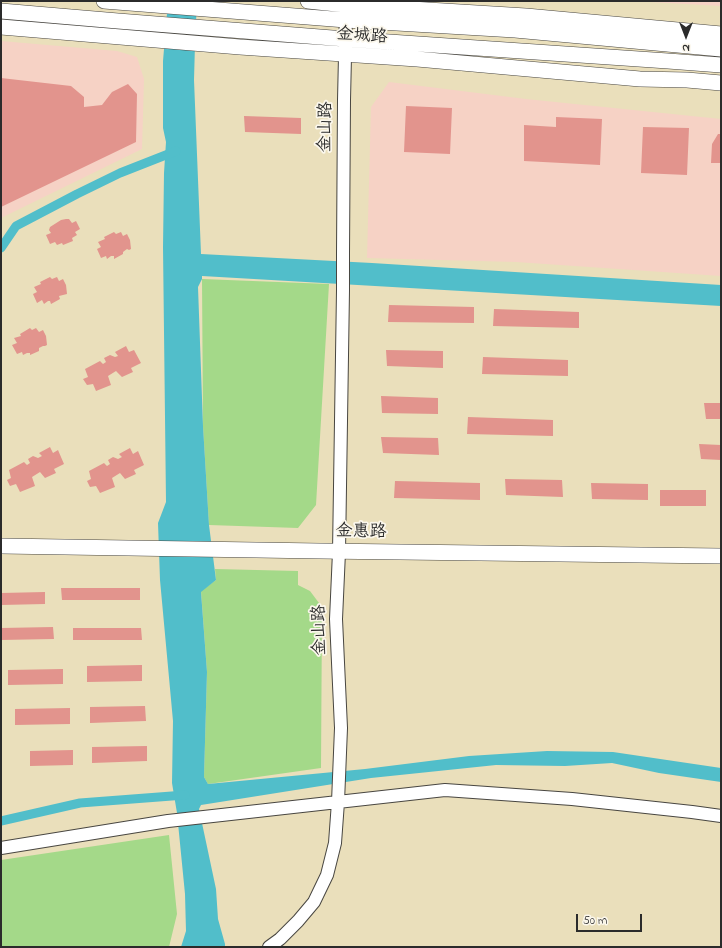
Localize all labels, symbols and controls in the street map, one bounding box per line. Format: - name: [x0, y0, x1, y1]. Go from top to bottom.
- north arrow: [666, 16, 706, 56]
- street label: 金城路: [336, 25, 388, 49]
- text: N: [682, 40, 690, 56]
- street label: 金山路: [316, 101, 338, 153]
- street label: 金惠路: [335, 522, 387, 544]
- street label: 金山路: [310, 604, 332, 656]
- scale bar: [578, 906, 644, 932]
- text: 50 m: [583, 912, 607, 930]

